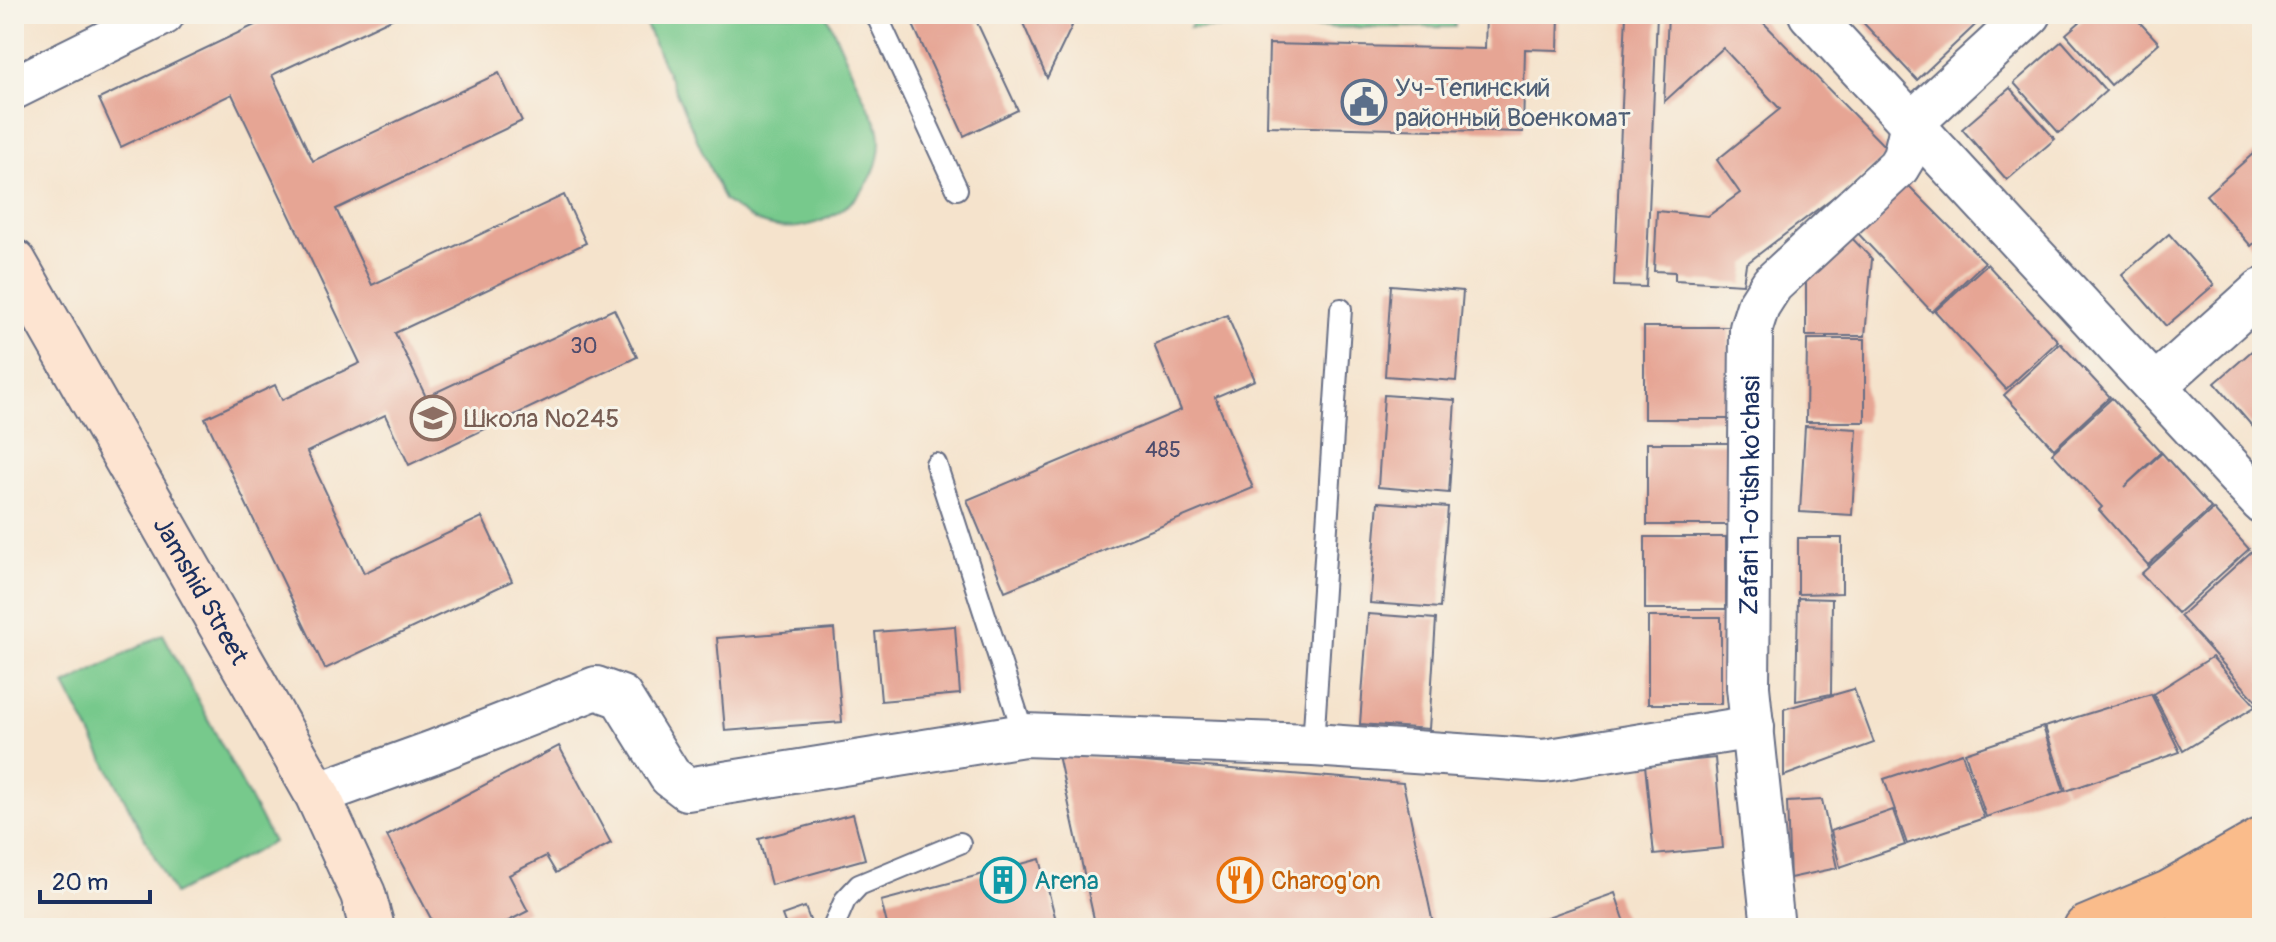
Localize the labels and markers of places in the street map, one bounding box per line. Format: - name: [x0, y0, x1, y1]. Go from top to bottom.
- place label: Уч-Тепинский районный Военкомат: [1395, 72, 1631, 134]
- public building icon: Уч-Тепинский районный Военкомат: [1340, 78, 1388, 126]
- school or university icon: Школа №245: [409, 394, 457, 442]
- place label: Школа №245: [464, 403, 619, 435]
- building icon: Arena: [979, 856, 1027, 904]
- restaurant icon: Charog'on: [1216, 856, 1264, 904]
- place label: Arena: [1034, 865, 1099, 897]
- place label: Charog'on: [1271, 865, 1381, 897]

